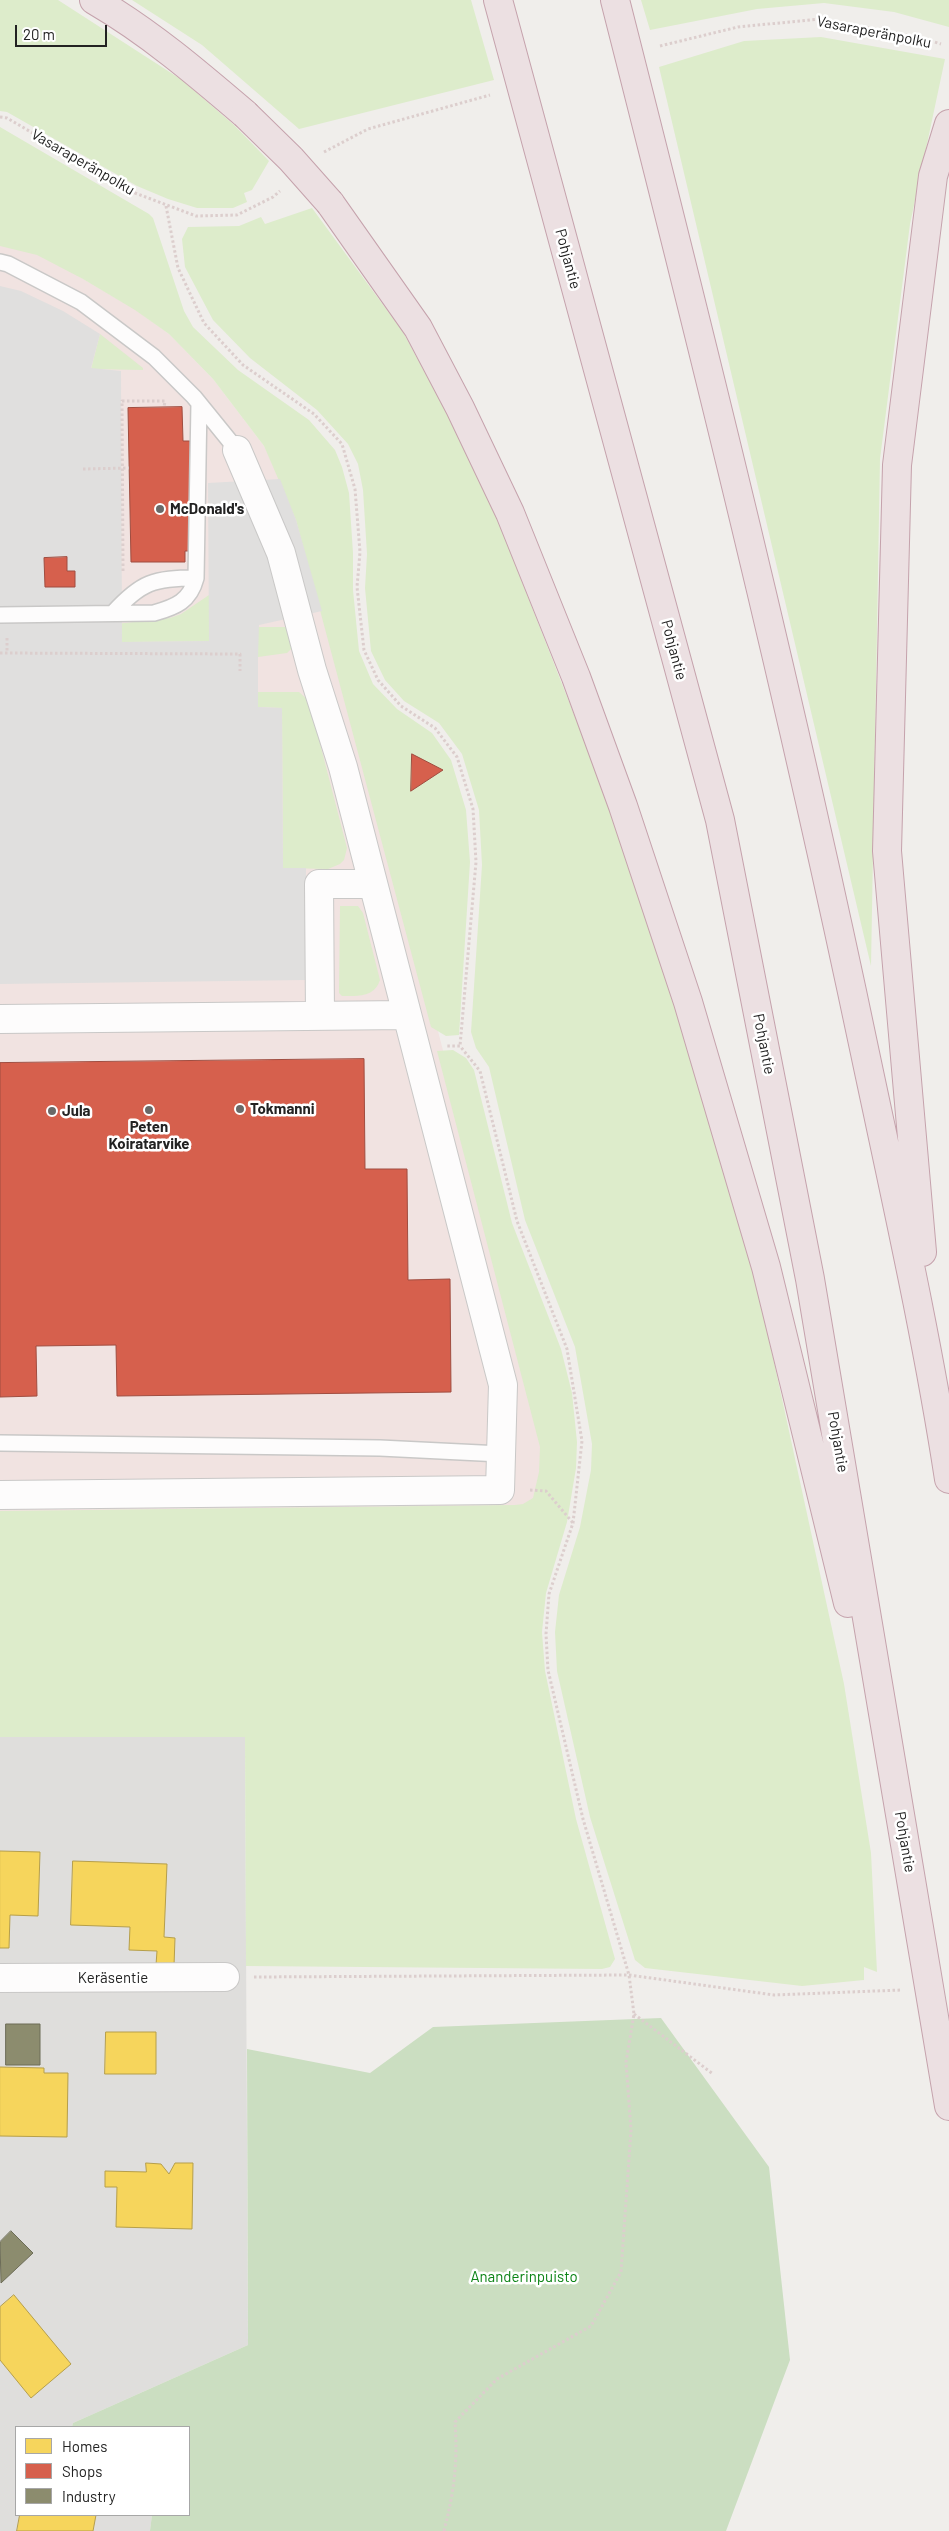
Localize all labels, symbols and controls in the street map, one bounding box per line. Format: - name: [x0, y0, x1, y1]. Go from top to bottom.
- street label: Vasaraperänpolku: [815, 12, 933, 52]
- scale bar: [18, 15, 110, 47]
- text: 20 m: [23, 25, 55, 43]
- street label: Vasaraperänpolku: [28, 125, 138, 199]
- street label: Pohjantie: [551, 227, 585, 291]
- place label: McDonald's: [170, 500, 244, 518]
- marker: McDonald's: [154, 503, 166, 515]
- street label: Pohjantie: [657, 618, 691, 682]
- street label: Pohjantie: [749, 1012, 779, 1076]
- place label: Tokmanni: [250, 1100, 315, 1118]
- place label: Jula: [62, 1102, 90, 1120]
- marker: Tokmanni: [234, 1103, 246, 1115]
- marker: Peten Koiratarvike: [143, 1104, 155, 1116]
- marker: Jula: [46, 1105, 58, 1117]
- place label: Peten Koiratarvike: [108, 1118, 190, 1153]
- street label: Pohjantie: [824, 1410, 852, 1474]
- street label: Pohjantie: [891, 1810, 919, 1874]
- street label: Keräsentie: [78, 1969, 148, 1987]
- park label: Ananderinpuisto: [470, 2268, 578, 2286]
- legend: [15, 2426, 190, 2516]
- text: Homes: [62, 2437, 107, 2455]
- text: Shops: [62, 2462, 102, 2480]
- text: Industry: [62, 2487, 116, 2505]

